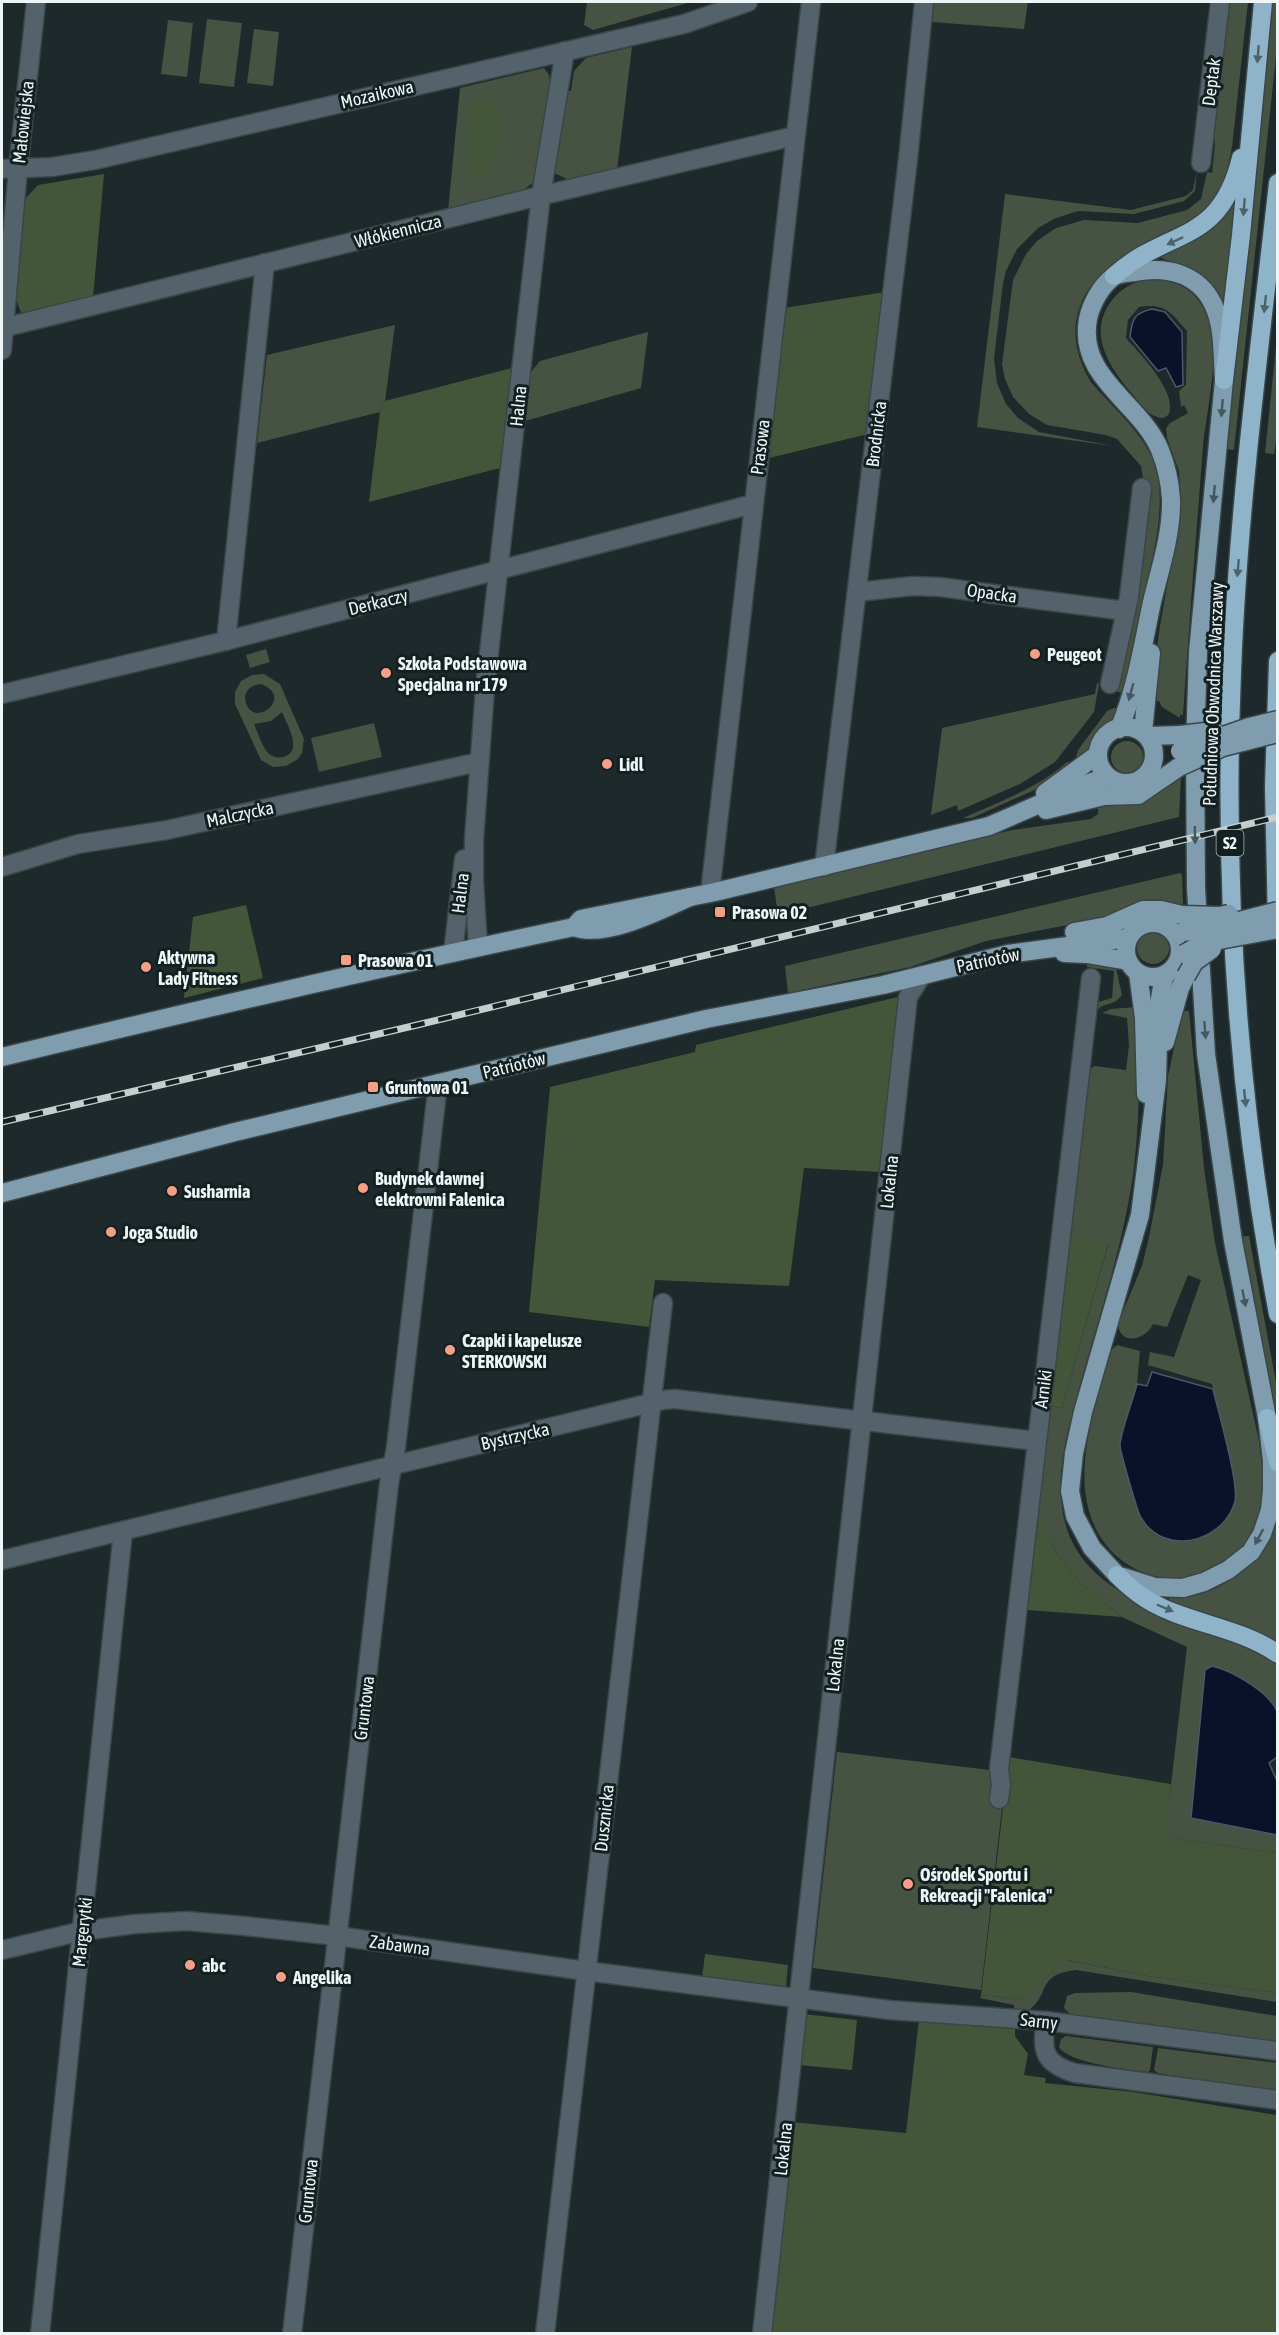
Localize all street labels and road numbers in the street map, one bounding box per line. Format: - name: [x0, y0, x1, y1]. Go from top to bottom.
- street label: Deptak: [1198, 57, 1224, 107]
- street label: Mozaikowa: [339, 75, 415, 113]
- street label: Małowiejska: [8, 80, 38, 164]
- street label: Włókiennicza: [352, 210, 444, 252]
- street label: Halna: [505, 385, 531, 427]
- street label: Brodnicka: [862, 400, 890, 468]
- street label: Prasowa: [746, 418, 774, 476]
- street label: Opacka: [966, 579, 1018, 607]
- street label: Południowa Obwodnica Warszawy: [1199, 582, 1227, 806]
- street label: Derkaczy: [346, 585, 410, 619]
- street label: Malczycka: [204, 797, 276, 831]
- road number: S2: [1216, 830, 1244, 856]
- street label: Halna: [447, 872, 473, 914]
- street label: Patriotów: [955, 943, 1022, 977]
- street label: Patriotów: [480, 1047, 548, 1083]
- street label: Lokalna: [876, 1154, 902, 1210]
- street label: Arniki: [1030, 1369, 1056, 1409]
- street label: Bystrzycka: [479, 1418, 551, 1454]
- street label: Lokalna: [822, 1637, 848, 1693]
- street label: Gruntowa: [350, 1675, 378, 1741]
- street label: Dusznicka: [590, 1783, 618, 1853]
- street label: Margerytki: [68, 1896, 96, 1968]
- street label: Zabawna: [368, 1930, 432, 1960]
- street label: Sarny: [1019, 2009, 1059, 2033]
- street label: Lokalna: [770, 2121, 796, 2177]
- street label: Gruntowa: [294, 2158, 322, 2224]

